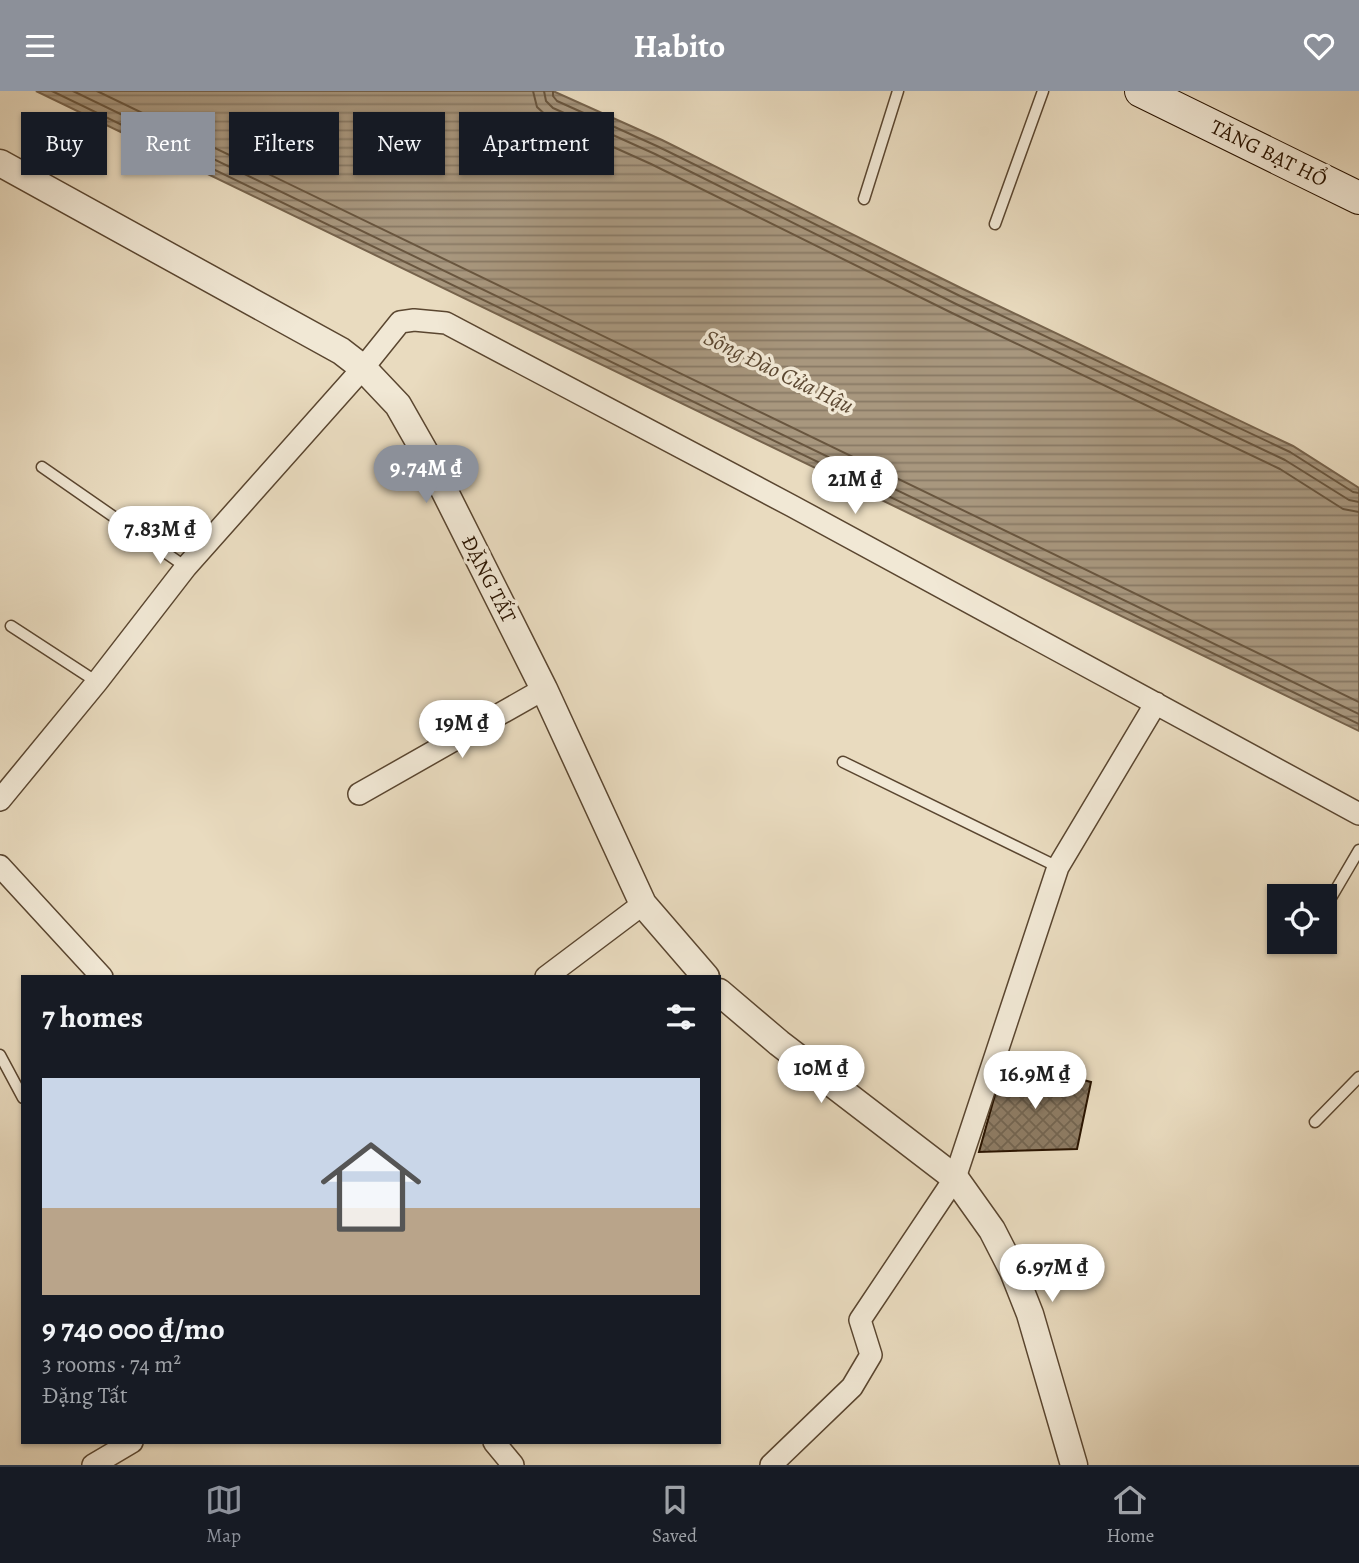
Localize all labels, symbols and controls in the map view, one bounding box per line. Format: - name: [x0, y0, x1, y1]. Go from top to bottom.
- text: Habito: [634, 24, 725, 68]
- icon: menu: [21, 27, 59, 65]
- icon: heart: [1300, 27, 1338, 65]
- chip: Buy: [21, 112, 107, 175]
- chip: Rent: [121, 112, 215, 175]
- chip: Filters: [229, 112, 339, 175]
- chip: New: [353, 112, 445, 175]
- chip: Apartment: [459, 112, 614, 175]
- street label: TĂNG BẠT HỔ: [1206, 113, 1332, 193]
- water label: Sông Đào Cửa Hậu: [699, 322, 859, 421]
- pin: 9.74M ₫: [361, 445, 491, 505]
- text: 9.74M ₫: [390, 452, 462, 483]
- pin: 21M ₫: [806, 457, 904, 516]
- text: 21M ₫: [828, 463, 882, 494]
- pin: 7.83M ₫: [95, 507, 225, 566]
- text: 7.83M ₫: [124, 513, 196, 544]
- street label: ĐẶNG TẤT: [455, 531, 523, 628]
- pin: 19M ₫: [413, 701, 511, 760]
- text: 19M ₫: [435, 707, 489, 738]
- map controls: [1267, 884, 1337, 954]
- button: locate: [1267, 884, 1337, 954]
- text: 7 homes: [42, 997, 143, 1037]
- icon: filters: [662, 998, 700, 1036]
- pin: 10M ₫: [772, 1045, 870, 1105]
- pin: 16.9M ₫: [970, 1051, 1100, 1111]
- text: 10M ₫: [794, 1052, 848, 1083]
- text: 16.9M ₫: [999, 1058, 1071, 1089]
- icon: home: [308, 1124, 434, 1250]
- pin: 6.97M ₫: [987, 1245, 1117, 1304]
- text: 6.97M ₫: [1016, 1251, 1088, 1282]
- text: 9 740 000 ₫/mo: [42, 1309, 225, 1349]
- text: 3 rooms · 74 m²: [42, 1349, 181, 1380]
- text: Đặng Tất: [42, 1380, 128, 1411]
- tab: Map: [205, 1481, 243, 1549]
- tab: Saved: [652, 1481, 697, 1549]
- tab: Home: [1107, 1481, 1154, 1549]

